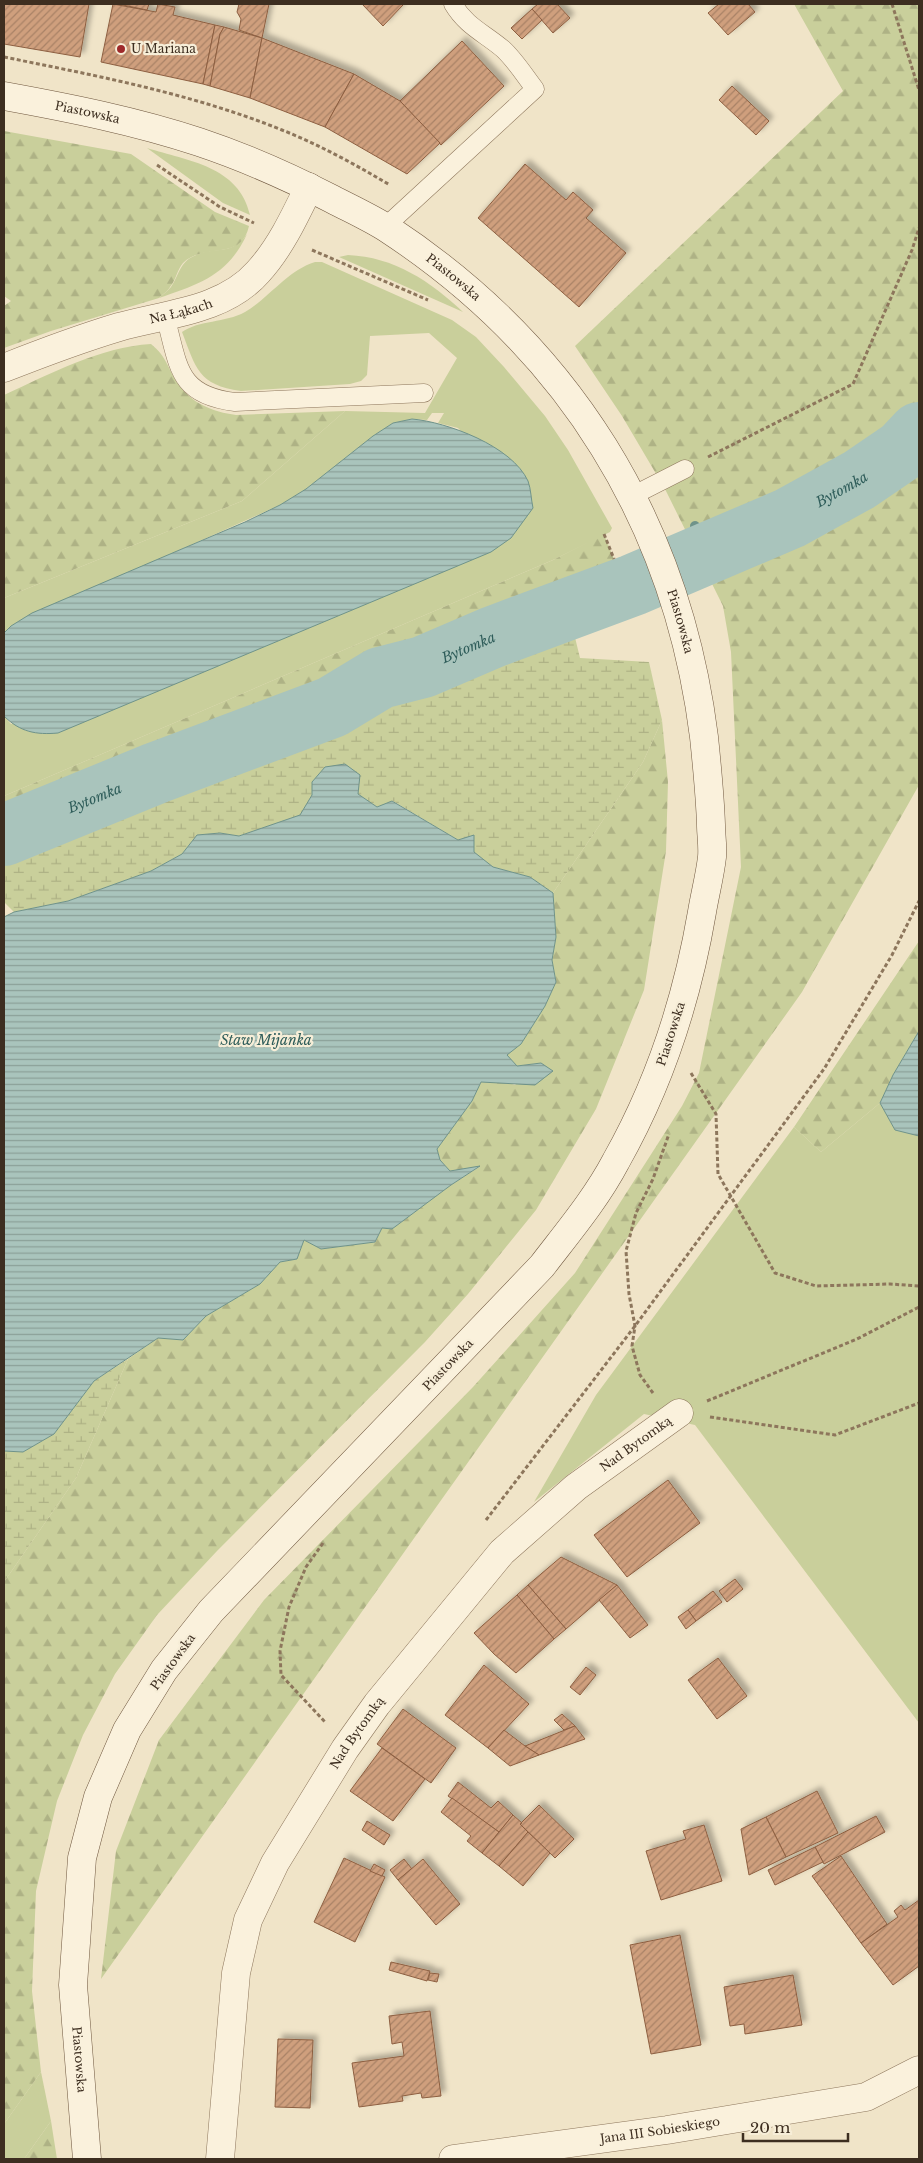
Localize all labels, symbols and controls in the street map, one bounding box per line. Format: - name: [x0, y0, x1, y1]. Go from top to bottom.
- place label: U Mariana: [131, 41, 196, 56]
- marker: U Mariana: [115, 43, 127, 55]
- street label: Piastowska: [54, 98, 122, 127]
- street label: Piastowska: [423, 250, 484, 304]
- street label: Na Łąkach: [148, 295, 214, 326]
- water label: Bytomka: [812, 468, 871, 512]
- street label: Piastowska: [664, 587, 697, 655]
- water label: Bytomka: [438, 628, 498, 667]
- water label: Bytomka: [64, 779, 124, 817]
- street label: Piastowska: [653, 1000, 688, 1068]
- water label: Staw Mijanka: [220, 1031, 312, 1049]
- street label: Piastowska: [419, 1335, 476, 1394]
- street label: Nad Bytomką: [597, 1413, 675, 1474]
- street label: Piastowska: [147, 1630, 198, 1693]
- street label: Nad Bytomką: [327, 1693, 387, 1772]
- street label: Piastowska: [69, 2026, 90, 2093]
- scale bar: [743, 2110, 848, 2142]
- street label: Jana III Sobieskiego: [597, 2113, 721, 2146]
- text: 20 m: [750, 2118, 790, 2137]

